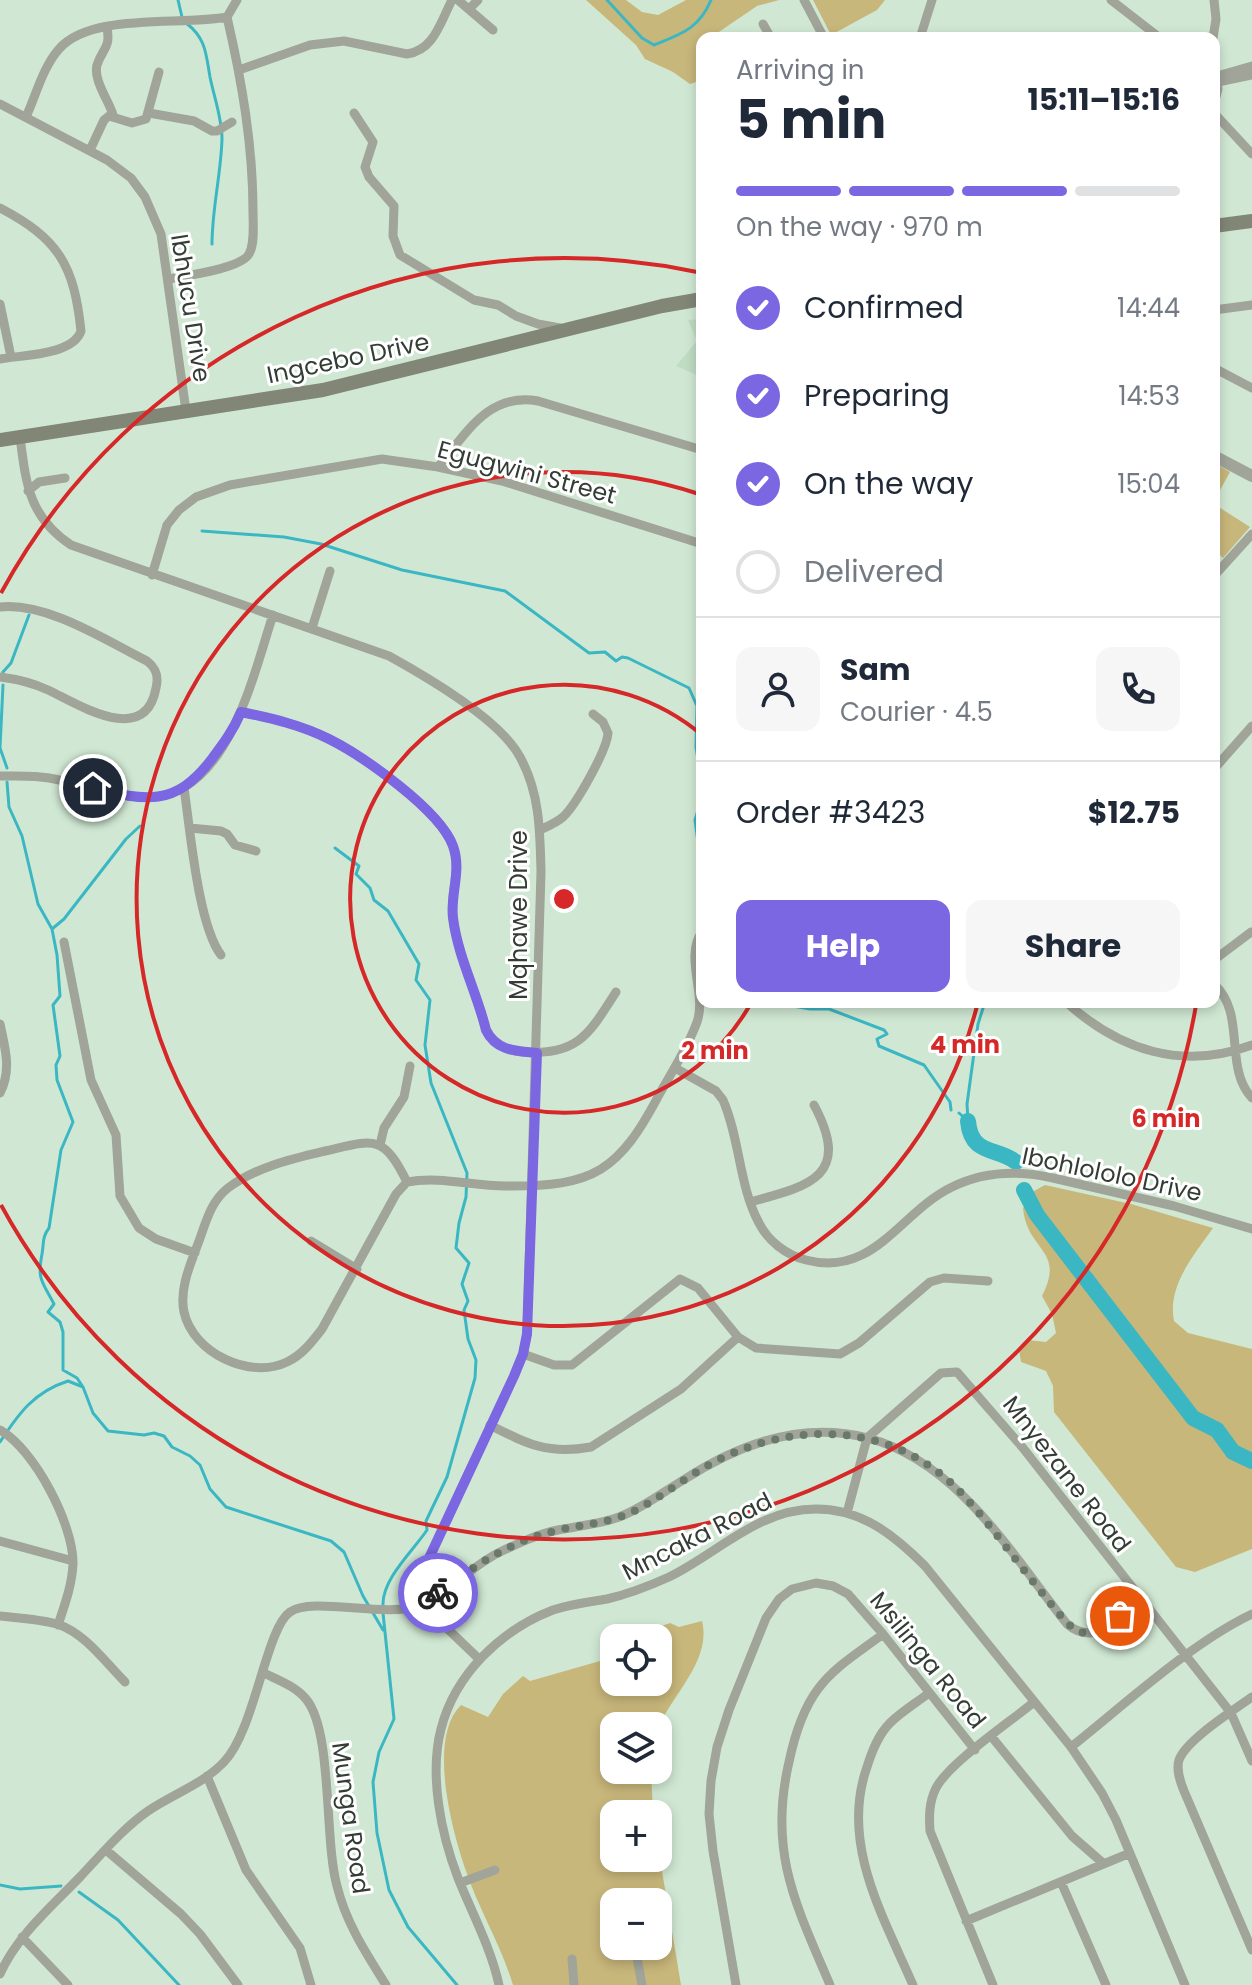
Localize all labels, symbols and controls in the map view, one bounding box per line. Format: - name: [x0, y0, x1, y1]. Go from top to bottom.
- text: Arriving in: [736, 52, 865, 88]
- text: 15:11–15:16: [1028, 78, 1180, 121]
- text: 5 min: [736, 83, 886, 156]
- text: On the way · 970 m: [736, 209, 983, 245]
- street label: Ibhucu Drive: [163, 232, 219, 384]
- icon: check: [736, 286, 780, 330]
- text: Confirmed: [804, 286, 964, 329]
- text: 14:44: [1117, 290, 1180, 326]
- street label: Ingcebo Drive: [264, 325, 432, 391]
- icon: check: [736, 374, 780, 418]
- text: Preparing: [804, 374, 950, 417]
- text: 14:53: [1118, 378, 1180, 414]
- street label: Egugwini Street: [434, 432, 620, 512]
- icon: check: [736, 462, 780, 506]
- text: On the way: [804, 462, 973, 505]
- text: 15:04: [1117, 466, 1180, 502]
- text: Delivered: [804, 550, 944, 593]
- button: person: [736, 647, 820, 731]
- button: phone: [1096, 647, 1180, 731]
- text: Sam: [840, 648, 911, 691]
- text: Courier · 4.5: [840, 694, 993, 730]
- pin: [59, 754, 127, 822]
- icon: home: [71, 766, 115, 810]
- text: Order #3423: [736, 791, 926, 834]
- text: $12.75: [1088, 791, 1180, 834]
- street label: Mqhawe Drive: [502, 830, 535, 1000]
- centre of rings: [550, 885, 578, 913]
- button: Help: [736, 900, 950, 992]
- button: Share: [966, 900, 1180, 992]
- text: 4 min: [930, 1028, 1000, 1061]
- text: 2 min: [681, 1034, 749, 1067]
- text: 6 min: [1131, 1102, 1201, 1135]
- street label: Ibohlololo Drive: [1019, 1139, 1205, 1209]
- street label: Mnyezane Road: [995, 1389, 1139, 1559]
- street label: Mncaka Road: [616, 1484, 778, 1588]
- courier: [398, 1553, 478, 1633]
- icon: bike: [416, 1571, 460, 1615]
- pin: [1086, 1582, 1154, 1650]
- street label: Msilinga Road: [862, 1585, 994, 1735]
- icon: bag: [1098, 1594, 1142, 1638]
- map controls: [600, 1624, 672, 1960]
- button: locate: [600, 1624, 672, 1696]
- button: layers: [600, 1712, 672, 1784]
- street label: Munga Road: [324, 1740, 378, 1896]
- button: +: [600, 1800, 672, 1872]
- button: −: [600, 1888, 672, 1960]

